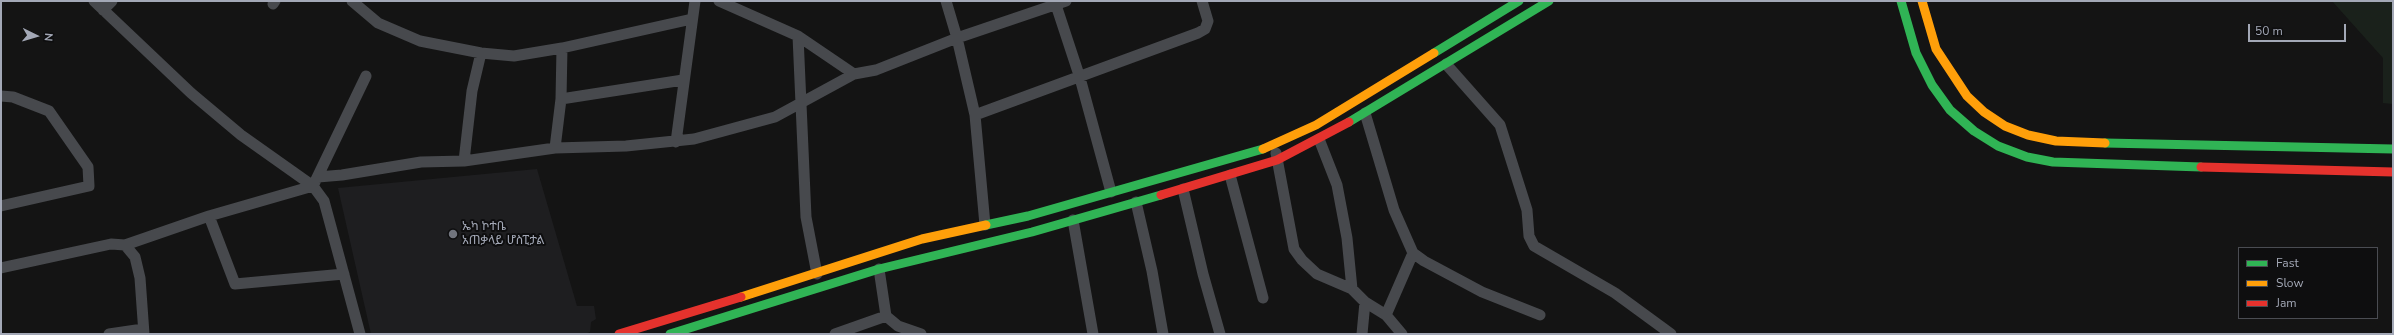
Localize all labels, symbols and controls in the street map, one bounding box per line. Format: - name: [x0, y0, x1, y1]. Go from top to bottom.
- north arrow: [16, 16, 56, 56]
- scale bar: [2250, 16, 2348, 42]
- text: 50 m: [2255, 23, 2283, 39]
- text: N: [41, 32, 56, 42]
- place label: ኤካ ኮተቤ አጠቃላይ ሆስፒታል: [462, 220, 544, 248]
- marker: ኤካ ኮተቤ አጠቃላይ ሆስፒታል: [447, 228, 459, 240]
- legend: [2238, 247, 2378, 319]
- text: Fast: [2276, 255, 2299, 271]
- text: Slow: [2276, 275, 2304, 291]
- text: Jam: [2276, 295, 2297, 311]

